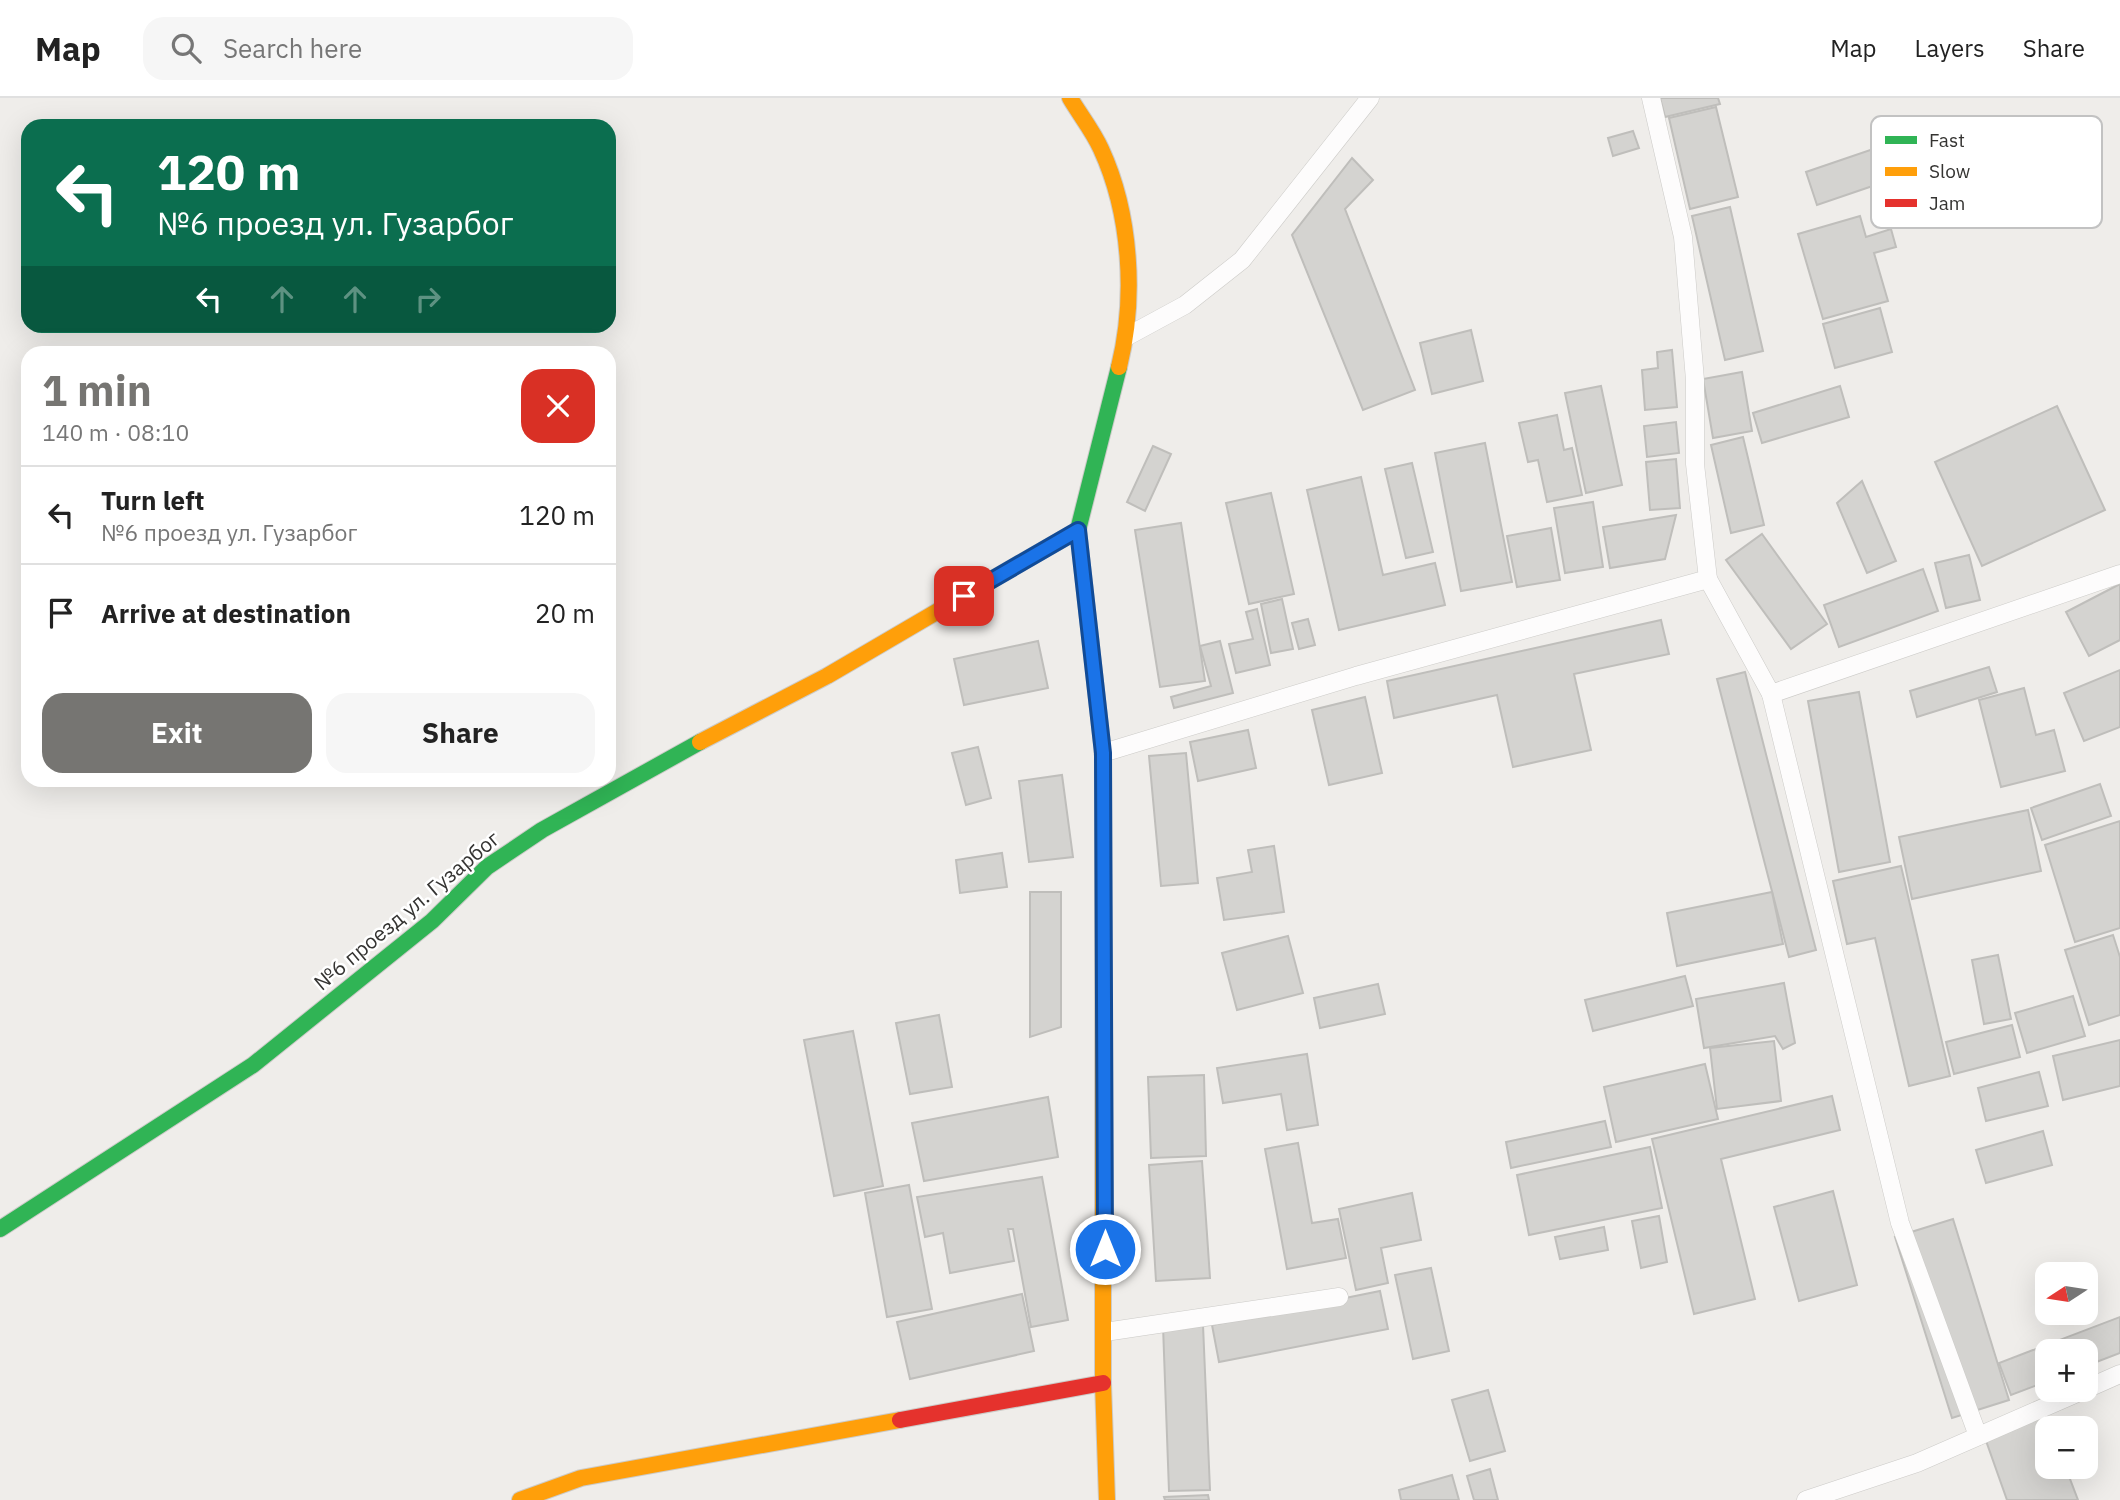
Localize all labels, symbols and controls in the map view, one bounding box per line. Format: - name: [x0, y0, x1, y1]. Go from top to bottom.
- search box: [143, 17, 633, 80]
- text: Map: [35, 27, 101, 70]
- icon: search: [167, 29, 205, 67]
- text: Search here: [223, 31, 362, 65]
- text: Map: [1830, 32, 1877, 64]
- text: Layers: [1915, 32, 1985, 64]
- text: Share: [2023, 32, 2085, 64]
- legend: [1871, 116, 2102, 228]
- text: Fast: [1929, 128, 1965, 152]
- text: 120 m: [157, 140, 301, 203]
- icon: left: [42, 147, 133, 238]
- text: Slow: [1929, 159, 1970, 183]
- text: Jam: [1929, 191, 1965, 215]
- text: №6 проезд ул. Гузарбог: [157, 202, 514, 244]
- icon: left: [190, 280, 228, 318]
- icon: ahead: [263, 280, 301, 318]
- icon: ahead: [336, 280, 374, 318]
- icon: right: [409, 280, 447, 318]
- text: 1 min: [42, 363, 152, 418]
- button: close: [521, 369, 595, 443]
- text: 140 m · 08:10: [42, 417, 189, 447]
- text: Turn left: [101, 483, 204, 517]
- icon: left: [42, 496, 80, 534]
- text: 120 m: [519, 498, 595, 532]
- text: №6 проезд ул. Гузарбог: [101, 517, 357, 547]
- pin: [934, 566, 994, 626]
- icon: arrive: [945, 577, 983, 615]
- icon: arrive: [42, 594, 80, 632]
- text: Arrive at destination: [101, 596, 351, 630]
- text: 20 m: [535, 596, 595, 630]
- button: Exit: [42, 693, 312, 773]
- button: Share: [326, 693, 595, 773]
- street label: №6 проезд ул. Гузарбог: [308, 824, 505, 996]
- position arrow: [1068, 1212, 1142, 1286]
- north arrow: [2035, 1262, 2098, 1325]
- map controls: [2035, 1262, 2098, 1479]
- button: +: [2035, 1339, 2098, 1402]
- button: −: [2035, 1416, 2098, 1479]

